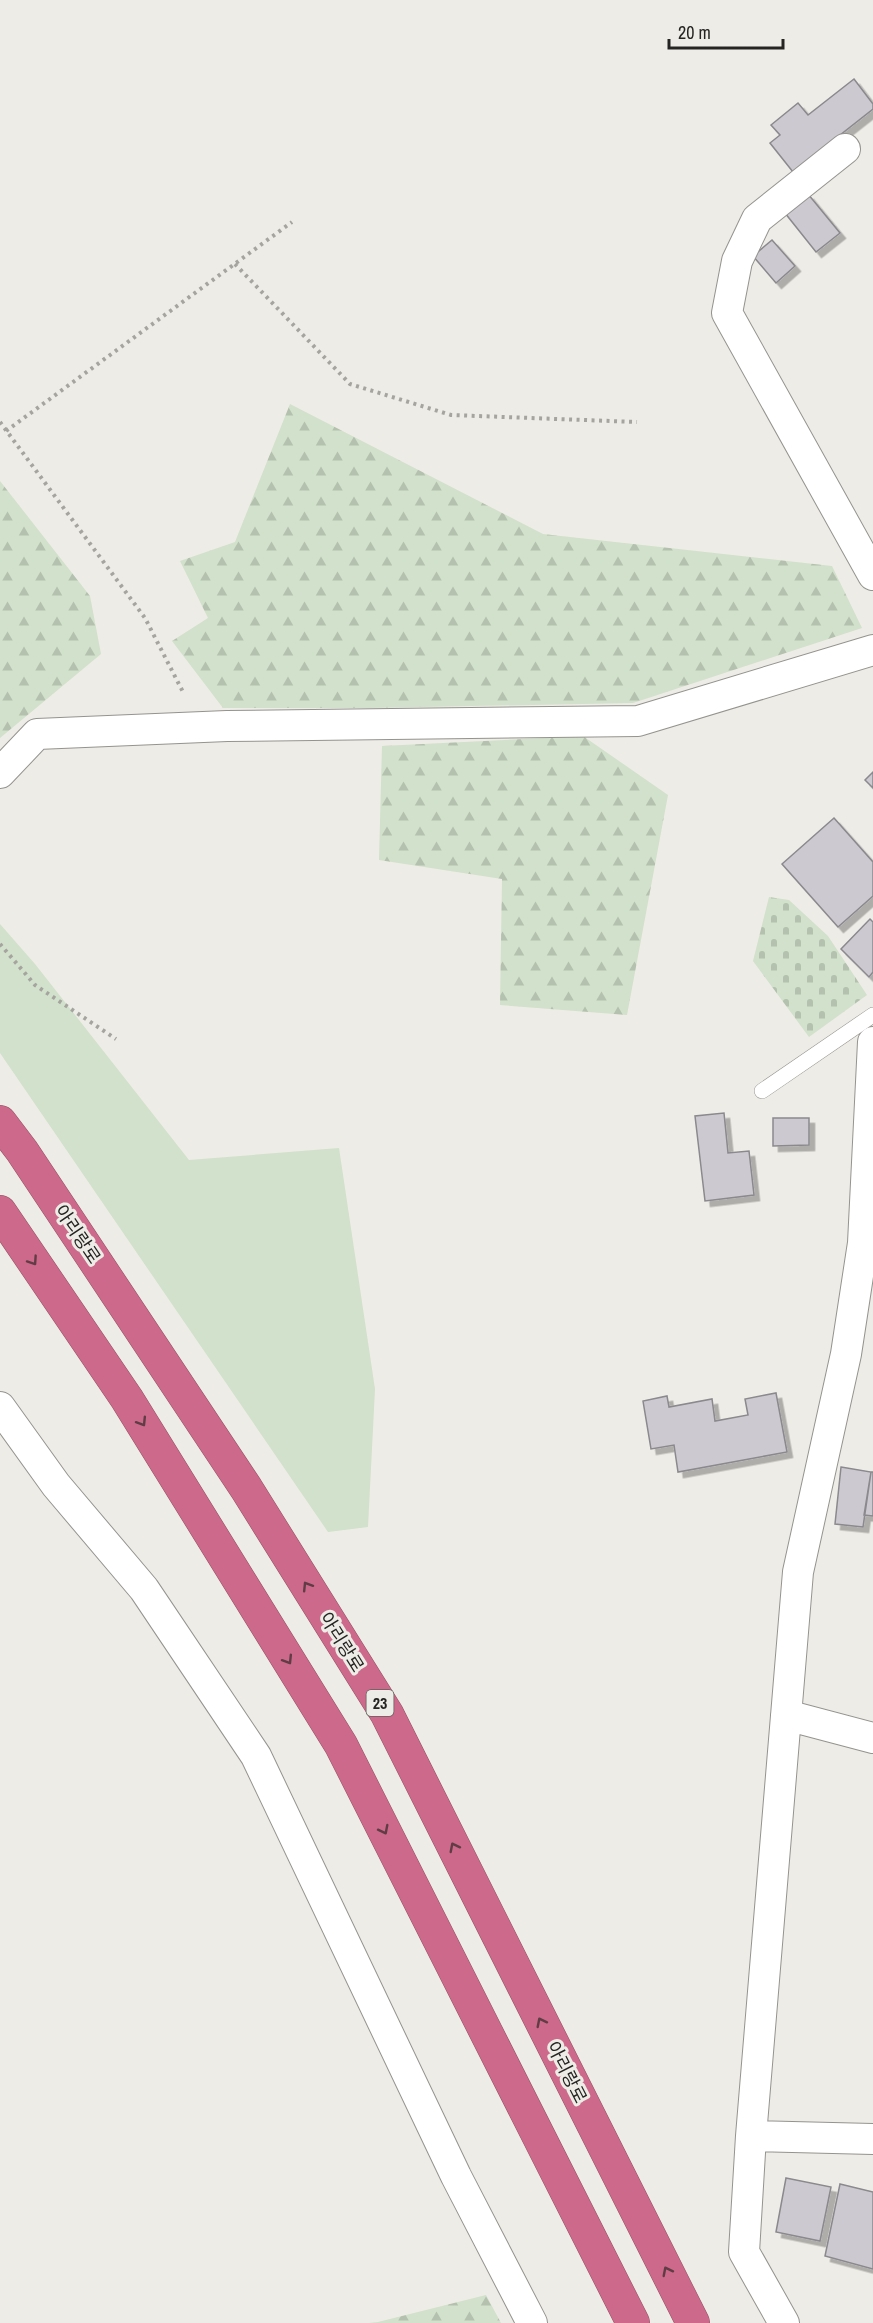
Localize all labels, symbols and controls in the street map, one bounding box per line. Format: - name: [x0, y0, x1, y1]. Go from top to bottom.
- scale bar: [669, 12, 783, 50]
- text: 20 m: [678, 20, 711, 45]
- street label: 아리랑로: [49, 1200, 107, 1268]
- one-way arrow: [26, 1254, 37, 1265]
- one-way arrow: [134, 1416, 145, 1427]
- one-way arrow: [303, 1582, 315, 1592]
- street label: 아리랑로: [314, 1607, 370, 1677]
- one-way arrow: [281, 1654, 293, 1664]
- road number: 23: [366, 1690, 394, 1716]
- one-way arrow: [376, 1823, 388, 1834]
- one-way arrow: [449, 1843, 461, 1854]
- one-way arrow: [537, 2017, 549, 2028]
- street label: 아리랑로: [541, 2037, 593, 2107]
- one-way arrow: [663, 2266, 674, 2277]

